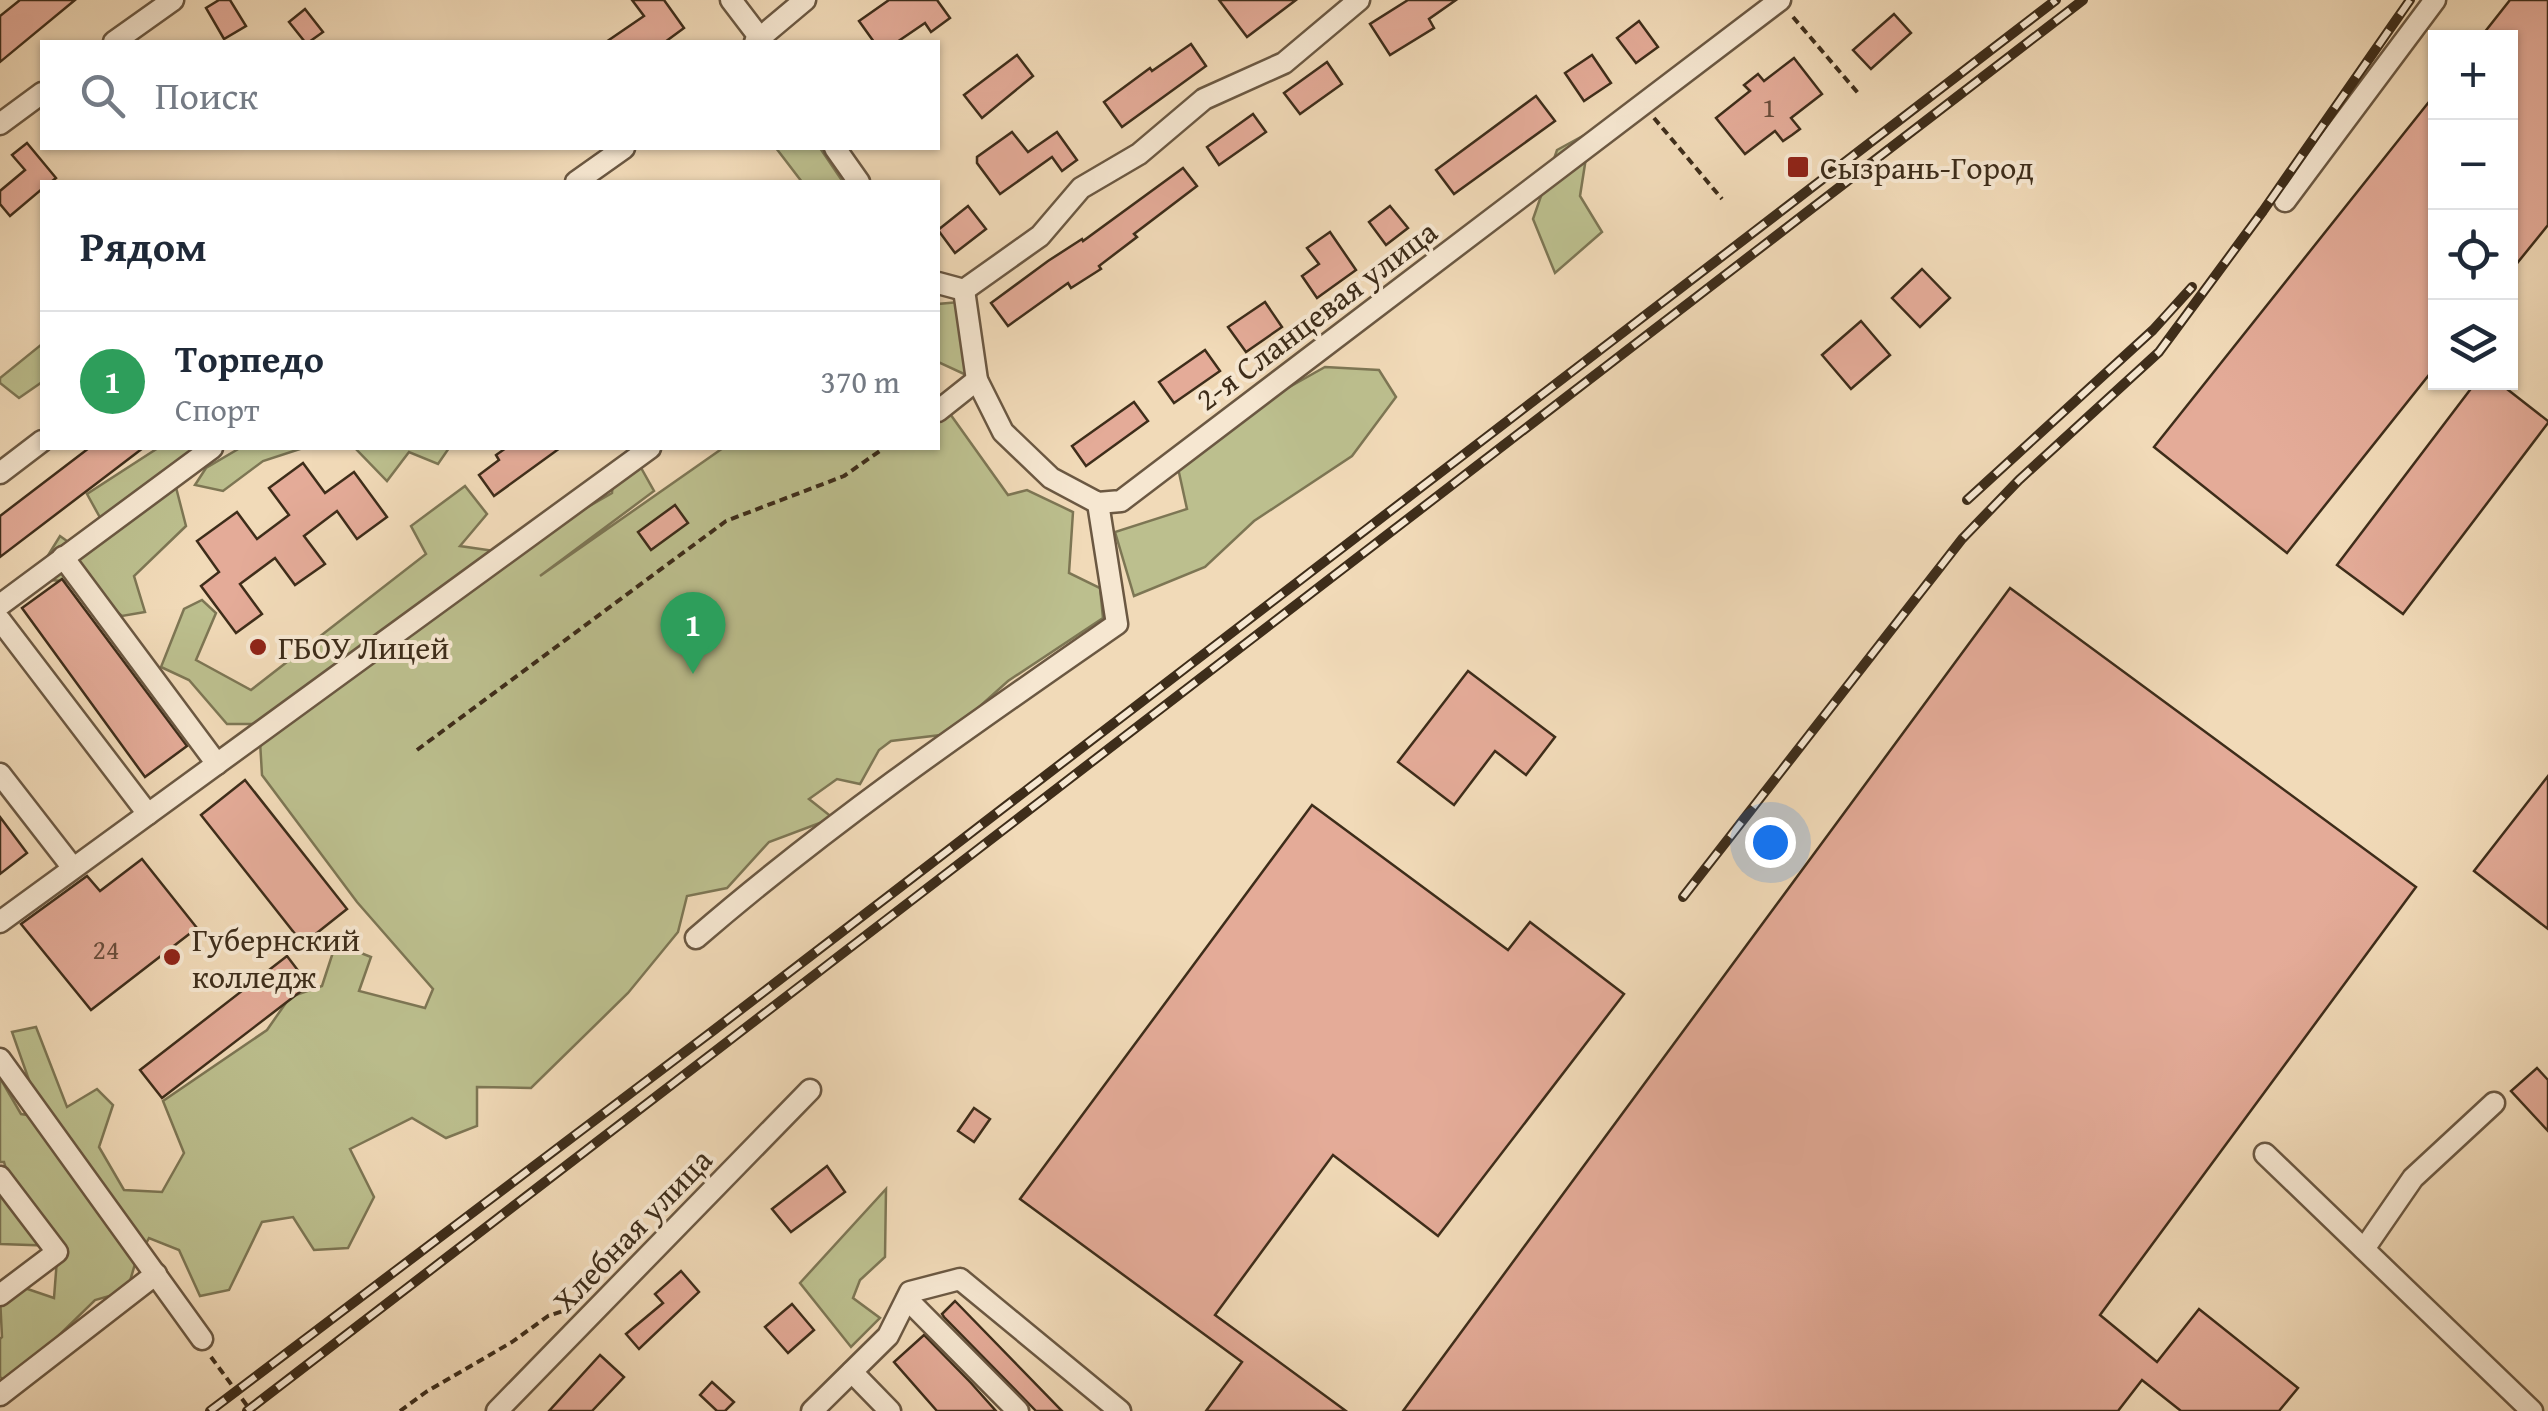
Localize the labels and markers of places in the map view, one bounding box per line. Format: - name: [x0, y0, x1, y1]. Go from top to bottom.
- place label: Сызрань-Город: [1820, 144, 2034, 191]
- marker: Сызрань-Город: [1785, 154, 1811, 180]
- pin: 1: [660, 592, 726, 674]
- place label: ГБОУ Лицей: [278, 624, 449, 671]
- marker: ГБОУ Лицей: [247, 636, 269, 658]
- place label: Губернский колледж: [192, 916, 360, 1000]
- marker: Губернский колледж: [161, 946, 183, 968]

